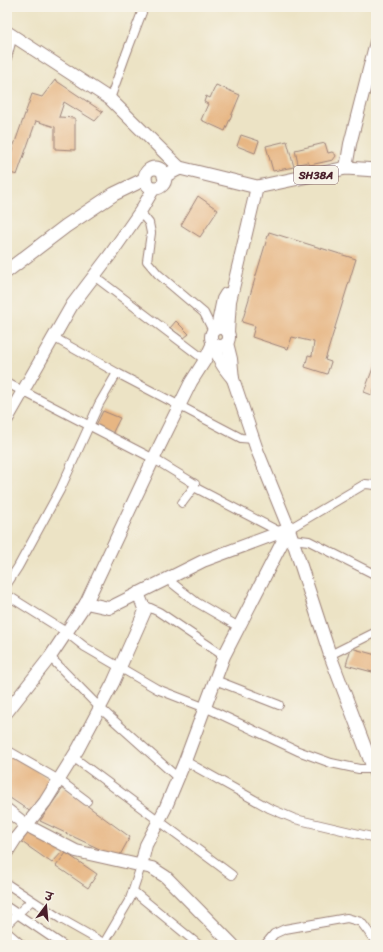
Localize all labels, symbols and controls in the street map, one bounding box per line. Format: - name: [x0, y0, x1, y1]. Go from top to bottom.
- road number: SH38A: [294, 166, 338, 184]
- north arrow: [26, 886, 66, 926]
- text: उ: [42, 886, 56, 907]

